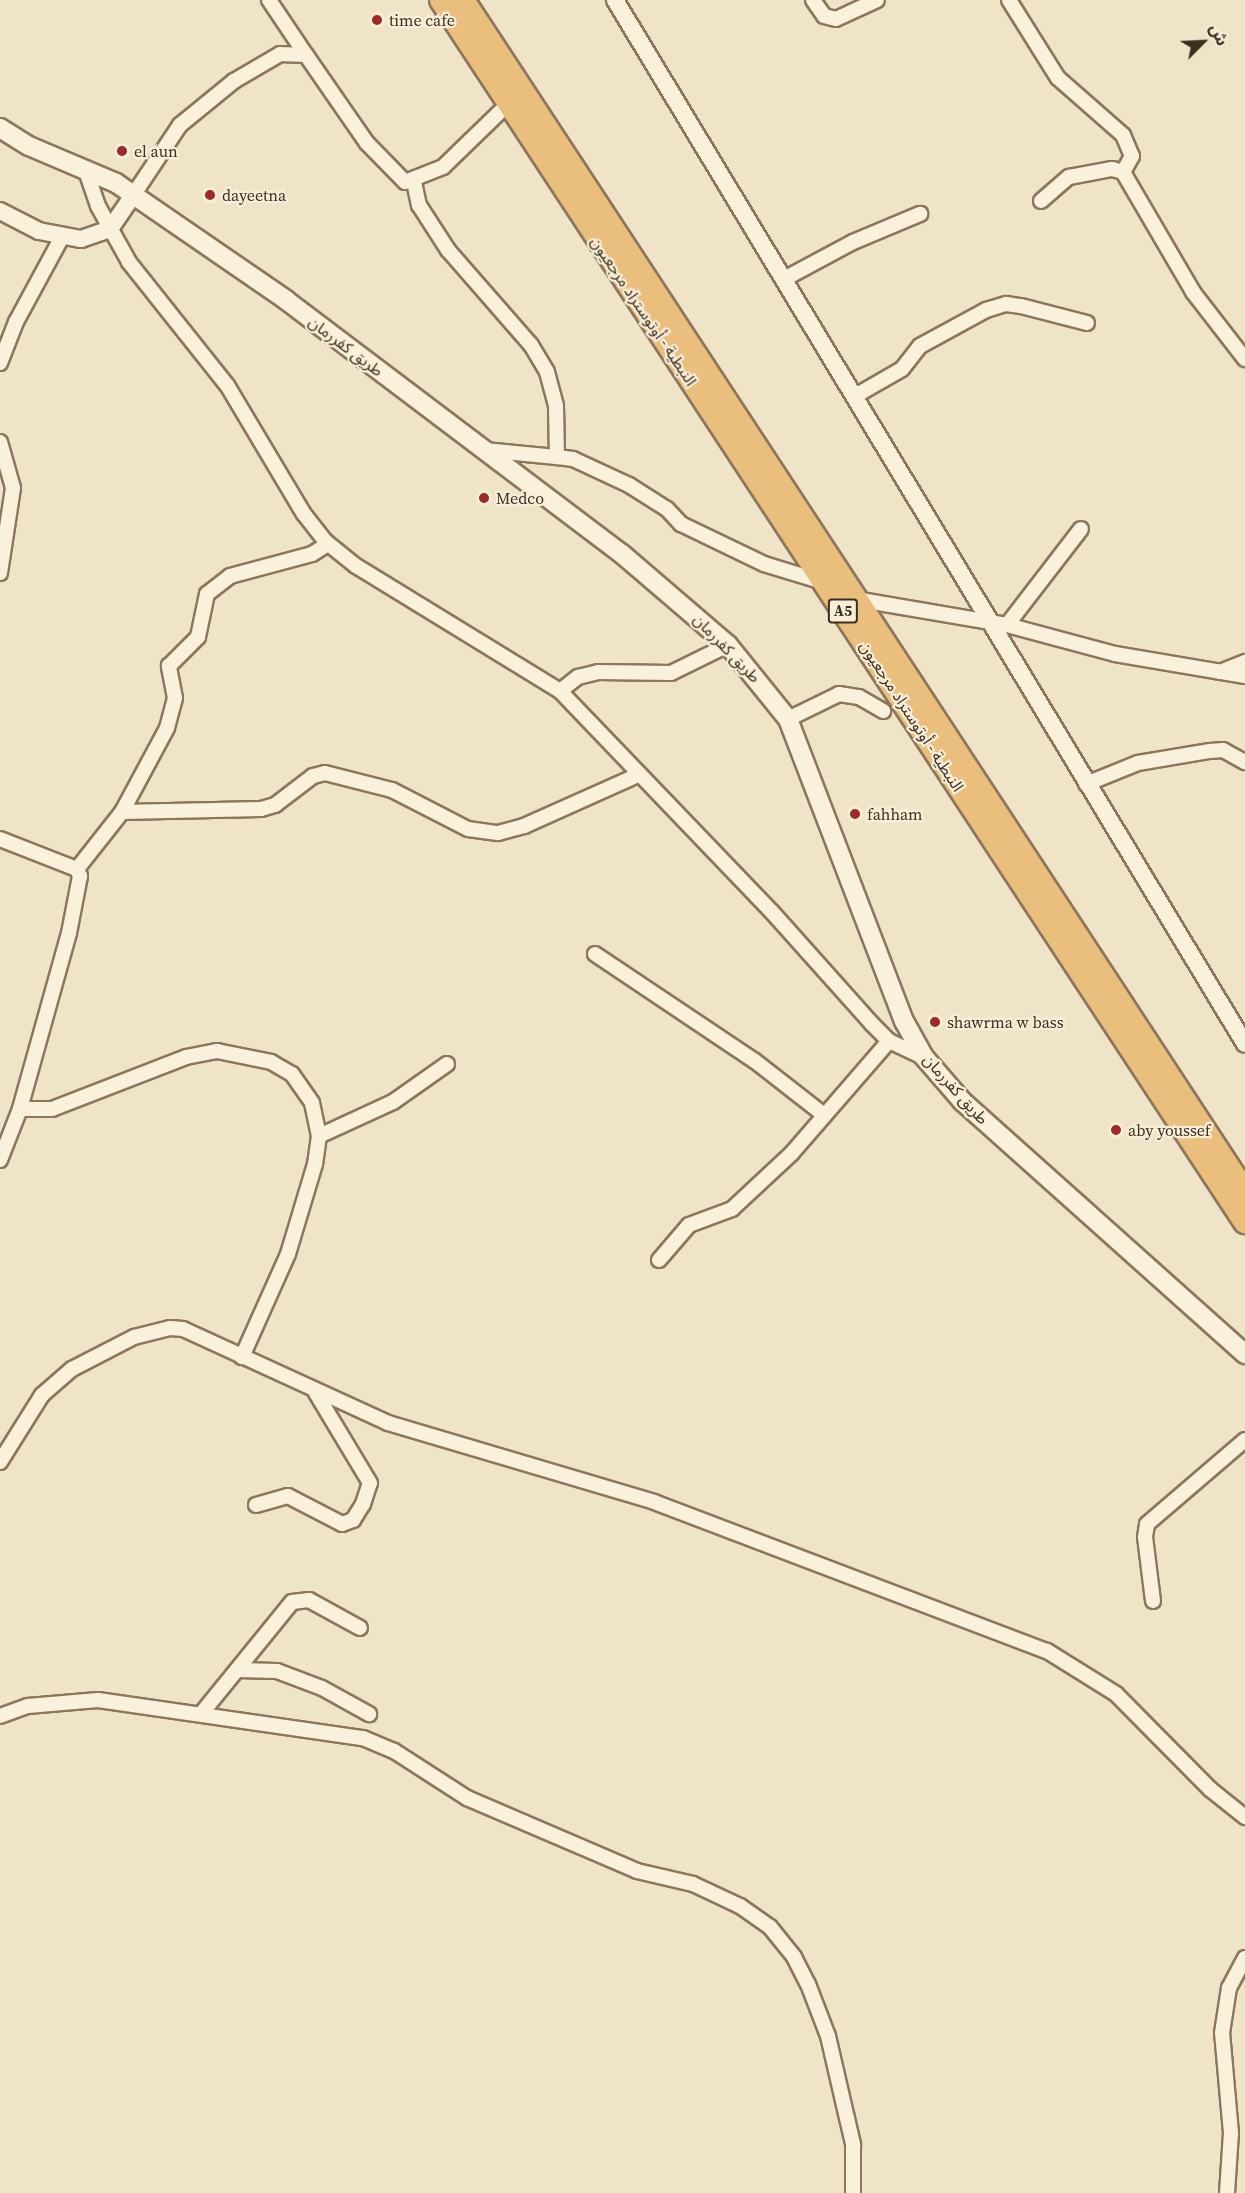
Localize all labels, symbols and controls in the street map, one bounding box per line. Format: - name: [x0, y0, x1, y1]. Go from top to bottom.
- place label: time cafe: [389, 10, 455, 30]
- north arrow: [1173, 12, 1233, 72]
- marker: time cafe: [370, 13, 384, 27]
- text: ش: [1205, 20, 1234, 49]
- place label: el aun: [134, 141, 178, 161]
- marker: el aun: [115, 144, 129, 158]
- place label: dayeetna: [222, 185, 286, 205]
- marker: dayeetna: [203, 188, 217, 202]
- street label: النبطية - أوتوستراد مرجعيون: [587, 233, 701, 389]
- street label: طريق كفررمان: [305, 312, 387, 380]
- place label: Medco: [496, 488, 544, 508]
- marker: Medco: [477, 491, 491, 505]
- road number: A5: [826, 599, 860, 623]
- street label: طريق كفررمان: [689, 610, 765, 686]
- street label: النبطية - أوتوستراد مرجعيون: [856, 637, 968, 795]
- place label: fahham: [867, 804, 923, 824]
- marker: fahham: [848, 807, 862, 821]
- place label: shawrma w bass: [947, 1012, 1064, 1032]
- marker: shawrma w bass: [928, 1015, 942, 1029]
- street label: طريق كفررمان: [919, 1050, 993, 1128]
- place label: aby youssef: [1128, 1120, 1211, 1140]
- marker: aby youssef: [1109, 1123, 1123, 1137]

